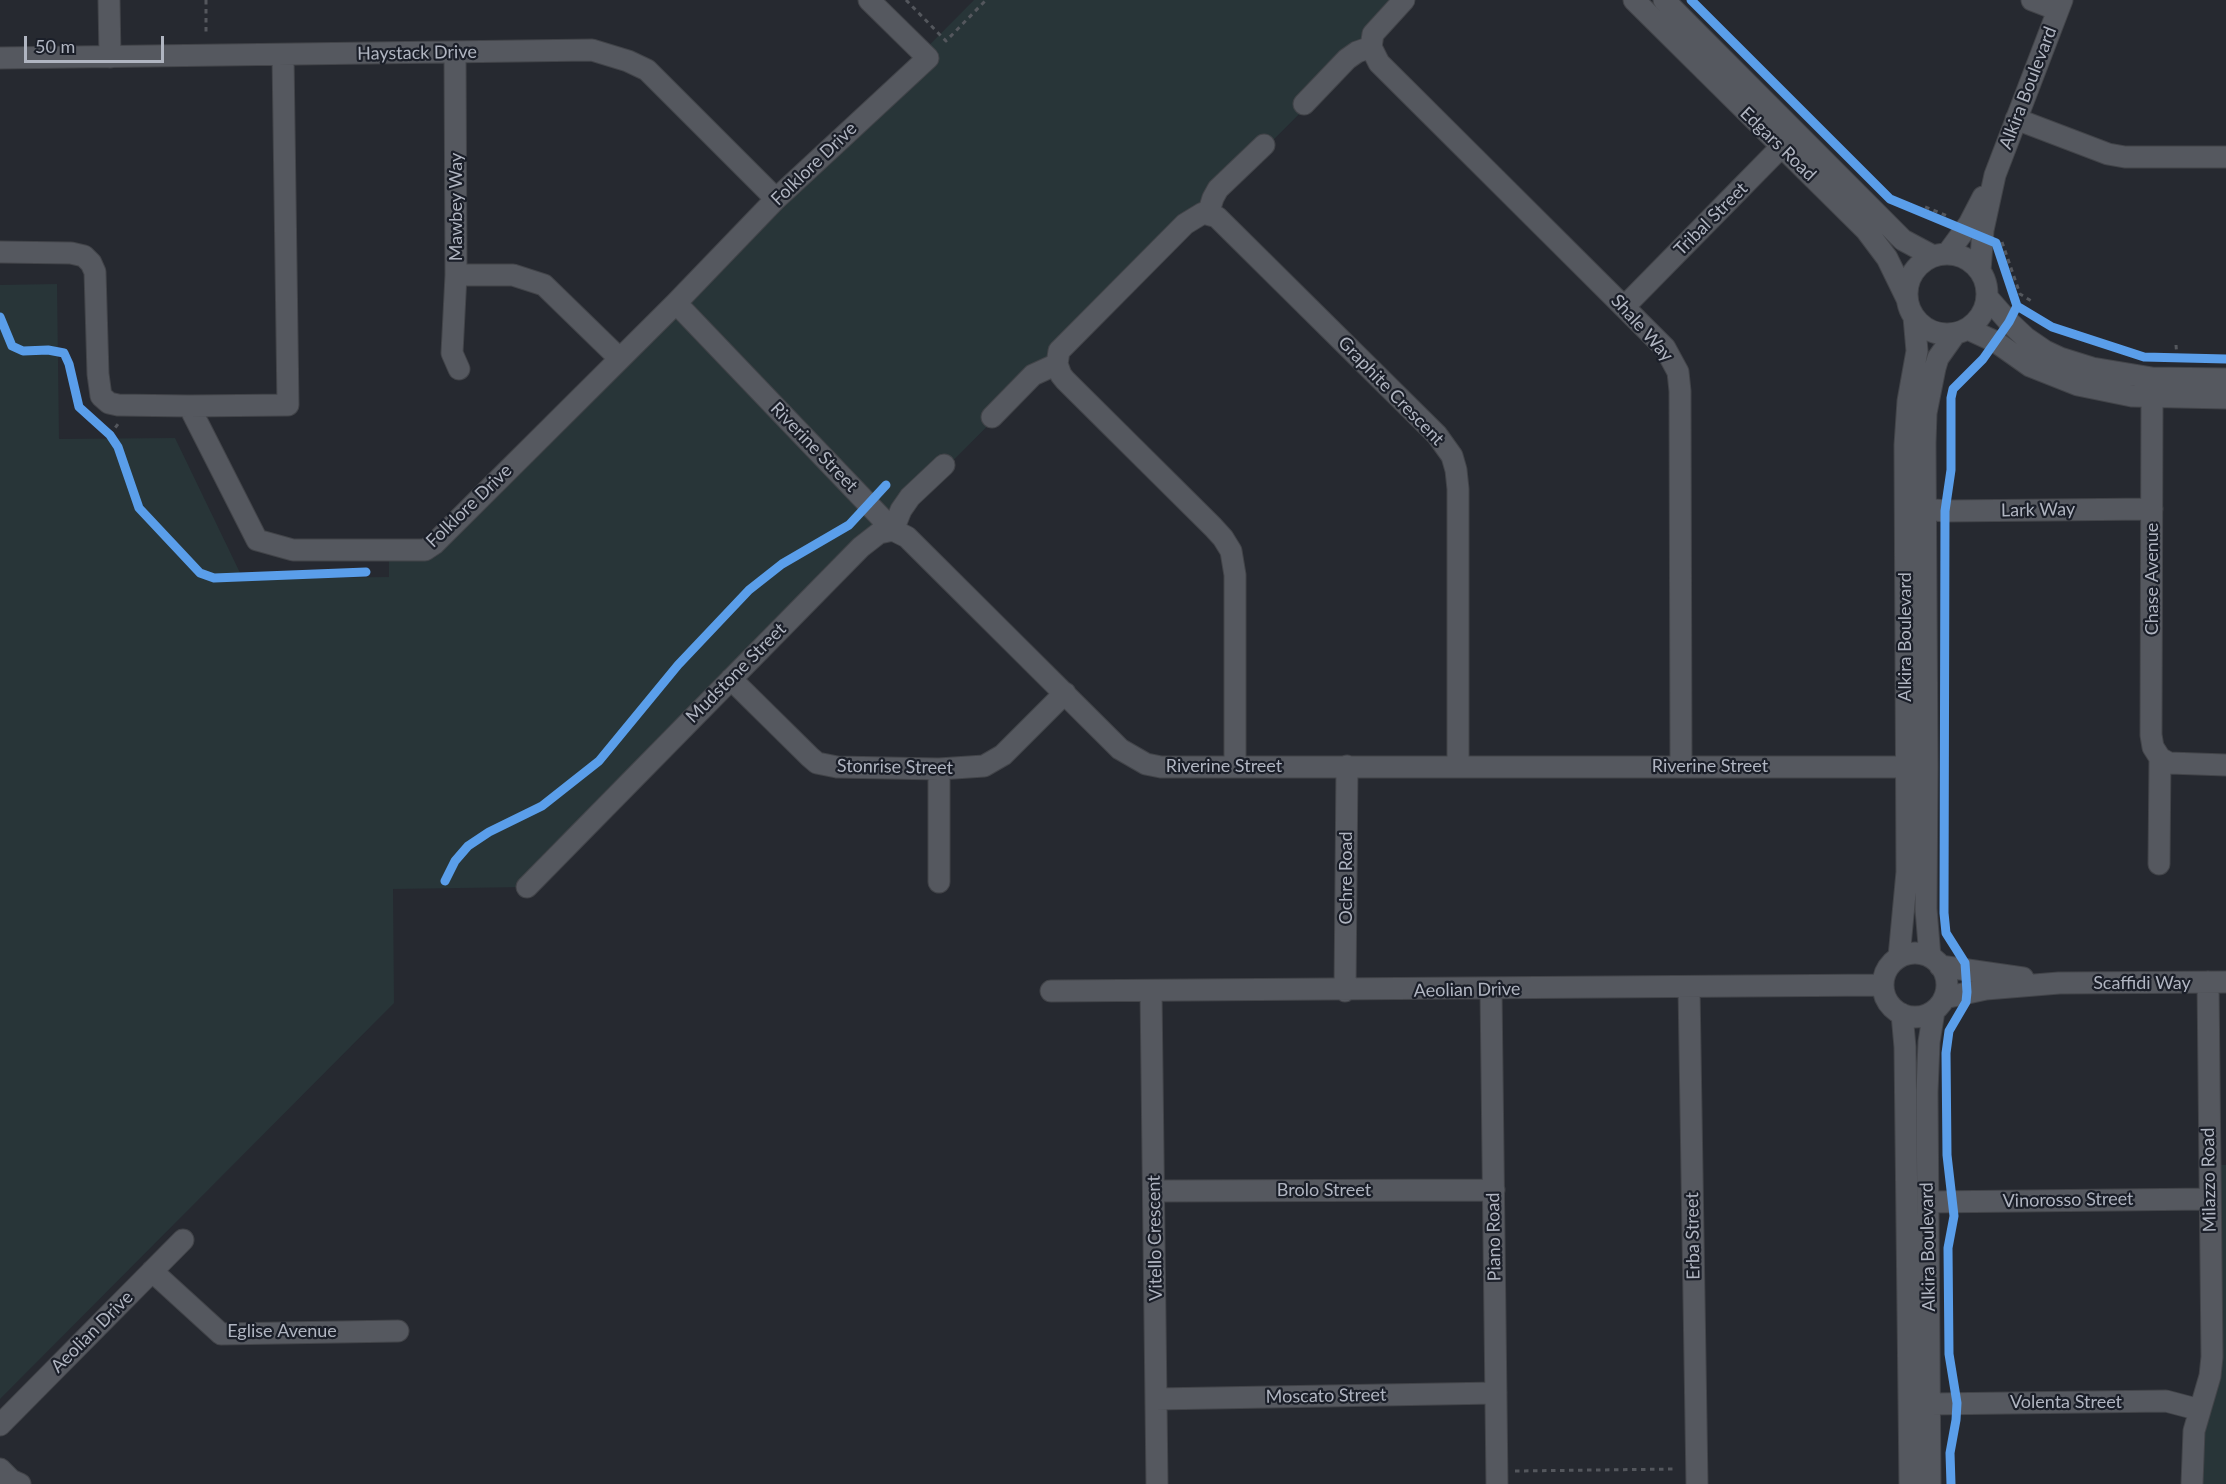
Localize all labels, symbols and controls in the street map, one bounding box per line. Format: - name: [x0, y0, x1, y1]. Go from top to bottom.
- scale bar: [27, 24, 166, 62]
- street label: Alkira Boulevard: [1995, 24, 2061, 152]
- text: 50 m: [35, 35, 75, 57]
- street label: Haystack Drive: [357, 41, 477, 65]
- street label: Edgars Road: [1736, 102, 1820, 186]
- street label: Folklore Drive: [767, 118, 861, 210]
- street label: Mawbey Way: [445, 153, 467, 261]
- street label: Tribal Street: [1670, 178, 1752, 260]
- street label: Shale Way: [1606, 290, 1678, 366]
- street label: Graphite Crescent: [1334, 332, 1448, 450]
- street label: Riverine Street: [766, 398, 862, 496]
- street label: Folklore Drive: [422, 460, 516, 552]
- street label: Lark Way: [2001, 499, 2075, 521]
- street label: Chase Avenue: [2141, 523, 2163, 635]
- street label: Alkira Boulevard: [1894, 572, 1916, 702]
- street label: Mudstone Street: [681, 618, 791, 728]
- street label: Stonrise Street: [837, 755, 953, 779]
- street label: Riverine Street: [1166, 755, 1282, 777]
- street label: Riverine Street: [1652, 755, 1768, 777]
- street label: Ochre Road: [1335, 831, 1357, 925]
- street label: Scaffidi Way: [2093, 972, 2191, 994]
- street label: Aeolian Drive: [1413, 978, 1521, 1002]
- street label: Milazzo Road: [2197, 1127, 2221, 1233]
- street label: Vitello Crescent: [1143, 1175, 1167, 1301]
- street label: Brolo Street: [1277, 1179, 1371, 1201]
- street label: Alkira Boulevard: [1916, 1182, 1940, 1312]
- street label: Vinorosso Street: [2002, 1188, 2134, 1212]
- street label: Piano Road: [1482, 1192, 1506, 1282]
- street label: Erba Street: [1681, 1192, 1705, 1280]
- street label: Aeolian Drive: [47, 1287, 137, 1377]
- street label: Eglise Avenue: [227, 1320, 337, 1342]
- street label: Moscato Street: [1266, 1384, 1386, 1408]
- street label: Volenta Street: [2010, 1391, 2122, 1413]

